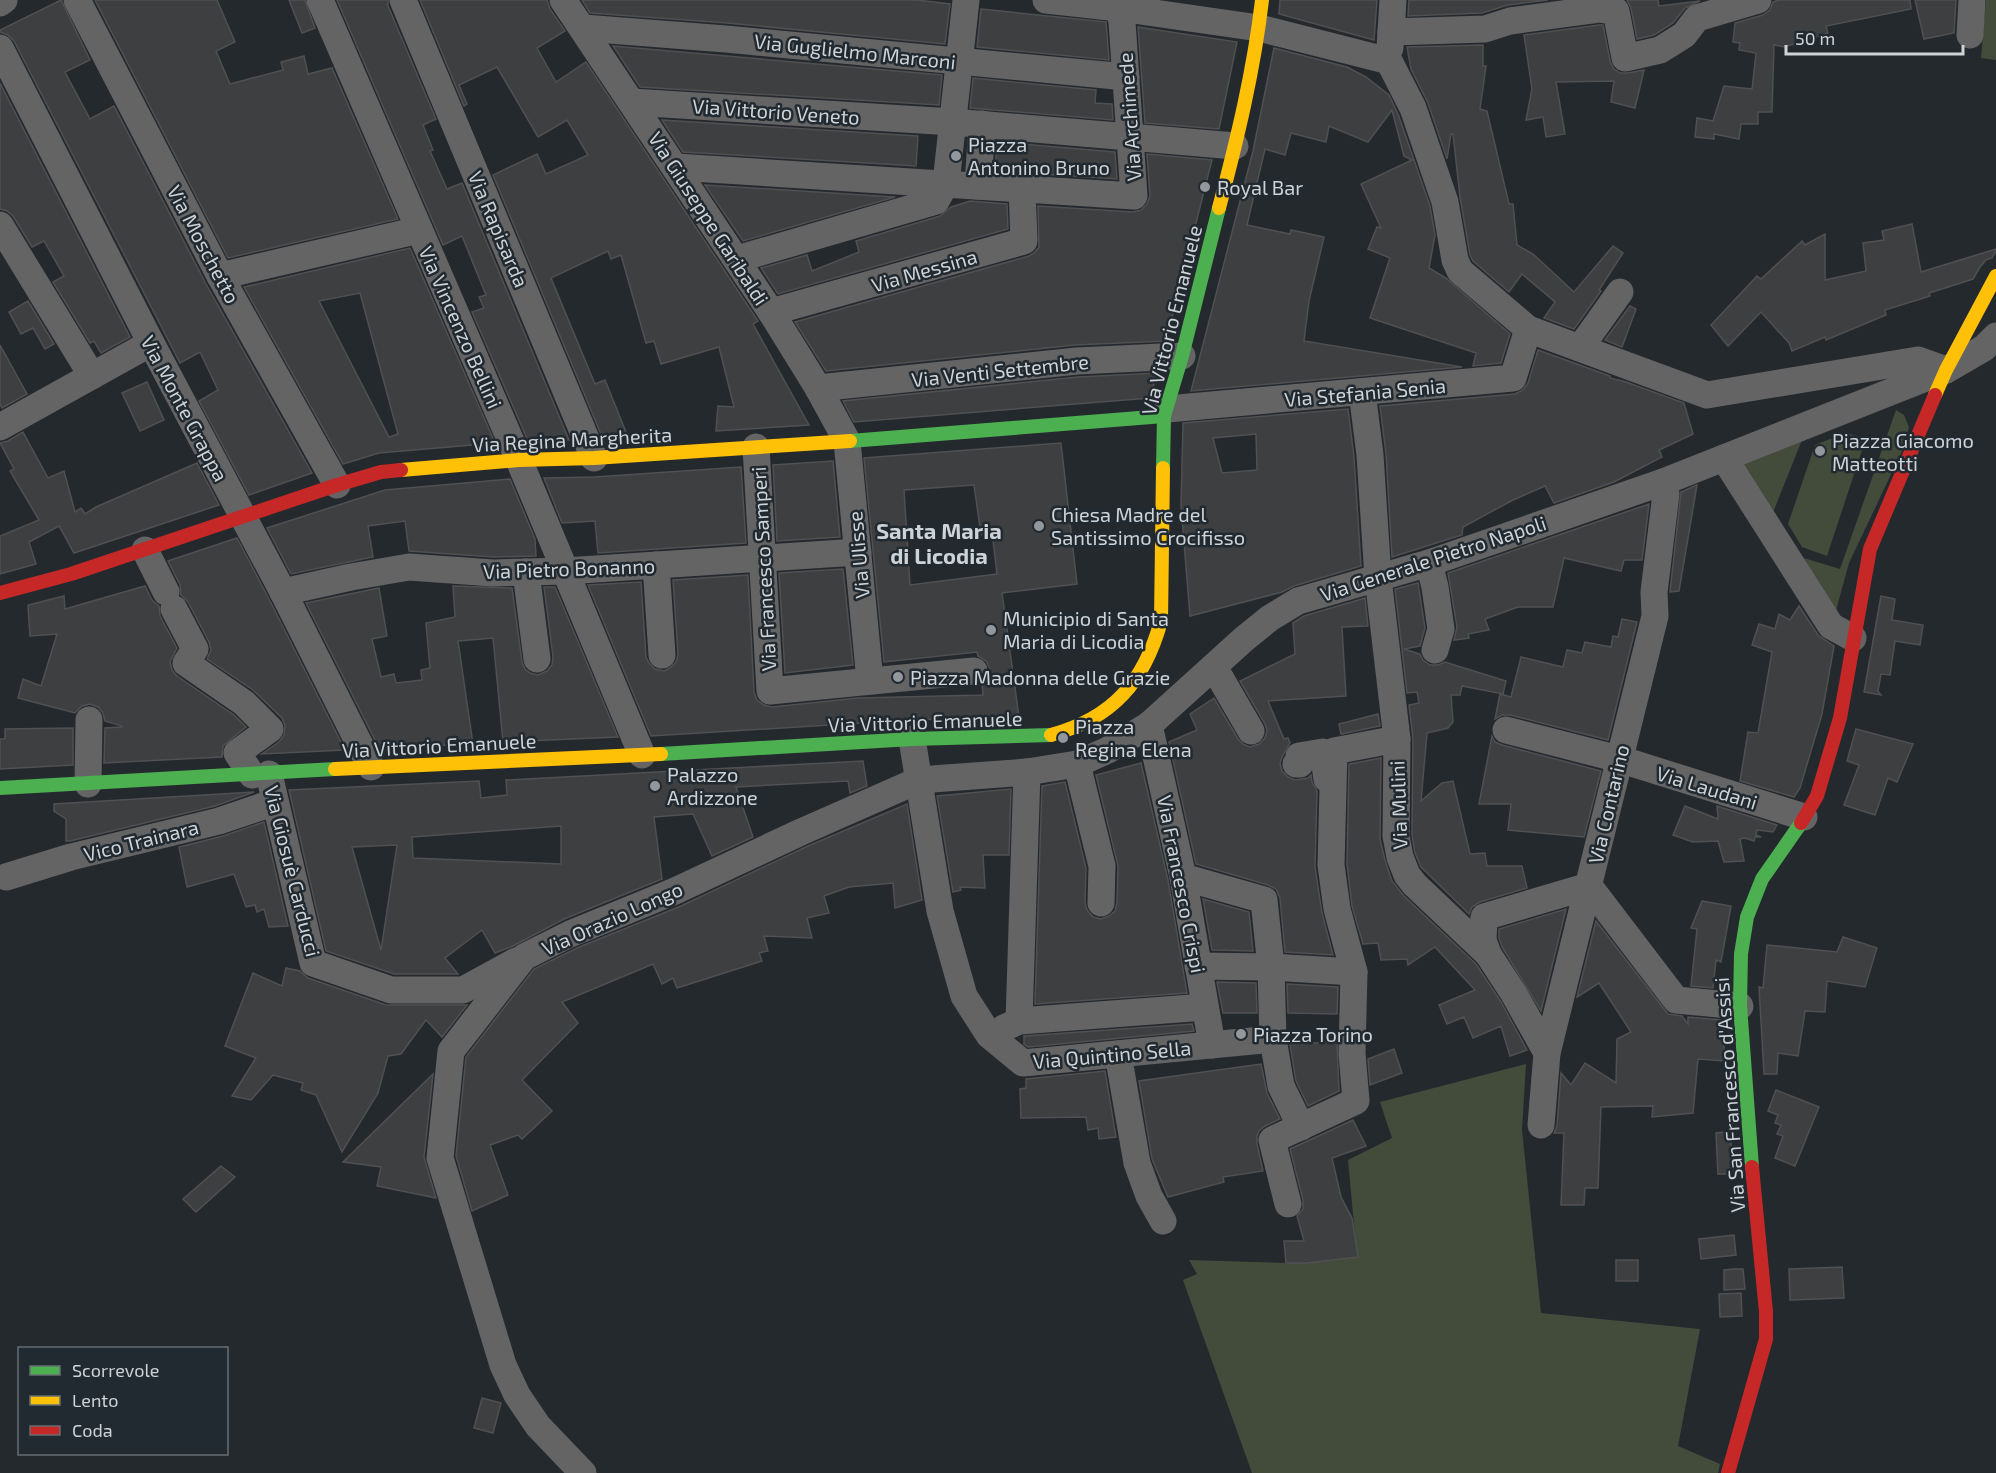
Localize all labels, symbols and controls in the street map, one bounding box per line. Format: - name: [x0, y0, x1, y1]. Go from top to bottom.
- scale bar: [1786, 18, 1963, 56]
- text: 50 m: [1795, 27, 1835, 49]
- street label: Via Guglielmo Marconi: [753, 28, 957, 74]
- street label: Via Archimede: [1113, 52, 1145, 182]
- street label: Via Vittorio Veneto: [692, 93, 860, 129]
- street label: Via Giuseppe Garibaldi: [644, 127, 774, 309]
- place label: Piazza Antonino Bruno: [968, 132, 1110, 179]
- marker: Piazza Antonino Bruno: [949, 149, 963, 163]
- street label: Via Rapisarda: [464, 167, 534, 291]
- place label: Royal Bar: [1217, 175, 1303, 199]
- marker: Royal Bar: [1198, 180, 1212, 194]
- street label: Via Moschetto: [163, 181, 245, 307]
- street label: Via Vittorio Emanuele: [1136, 223, 1206, 417]
- street label: Via Vincenzo Bellini: [414, 242, 508, 412]
- street label: Via Messina: [868, 243, 980, 297]
- street label: Via Monte Grappa: [136, 331, 234, 485]
- street label: Via Venti Settembre: [910, 349, 1090, 391]
- street label: Via Stefania Senia: [1283, 373, 1447, 411]
- street label: Via Regina Margherita: [471, 422, 673, 456]
- place label: Piazza Giacomo Matteotti: [1832, 428, 1974, 475]
- marker: Piazza Giacomo Matteotti: [1813, 444, 1827, 458]
- street label: Via Francesco Samperi: [746, 466, 780, 672]
- place label: Chiesa Madre del Santissimo Crocifisso: [1051, 502, 1245, 549]
- street label: Via Ulisse: [842, 510, 874, 600]
- street label: Via Generale Pietro Napoli: [1317, 510, 1549, 606]
- district label: Santa Maria di Licodia: [876, 517, 1002, 568]
- marker: Chiesa Madre del Santissimo Crocifisso: [1032, 519, 1046, 533]
- street label: Via Pietro Bonanno: [483, 553, 655, 583]
- place label: Municipio di Santa Maria di Licodia: [1003, 606, 1169, 653]
- marker: Municipio di Santa Maria di Licodia: [984, 623, 998, 637]
- place label: Piazza Madonna delle Grazie: [910, 665, 1170, 689]
- marker: Piazza Madonna delle Grazie: [891, 670, 905, 684]
- street label: Via Vittorio Emanuele: [827, 706, 1023, 736]
- place label: Piazza Regina Elena: [1075, 714, 1192, 761]
- street label: Via Vittorio Emanuele: [341, 728, 537, 762]
- marker: Piazza Regina Elena: [1056, 731, 1070, 745]
- street label: Via Contarino: [1583, 742, 1633, 866]
- street label: Via Mulini: [1384, 760, 1412, 850]
- street label: Via Laudani: [1654, 760, 1760, 814]
- place label: Palazzo Ardizzone: [667, 762, 758, 809]
- marker: Palazzo Ardizzone: [648, 779, 662, 793]
- street label: Via Giosuè Carducci: [260, 783, 326, 959]
- street label: Via Francesco Crispi: [1153, 793, 1211, 975]
- street label: Vico Trainara: [81, 814, 201, 866]
- street label: Via Orazio Longo: [538, 876, 686, 960]
- street label: Via San Francesco d'Assisi: [1709, 977, 1749, 1213]
- place label: Piazza Torino: [1253, 1022, 1373, 1046]
- marker: Piazza Torino: [1234, 1027, 1248, 1041]
- street label: Via Quintino Sella: [1032, 1035, 1192, 1073]
- legend: [18, 1347, 228, 1455]
- text: Scorrevole: [72, 1359, 159, 1381]
- text: Lento: [72, 1389, 118, 1411]
- text: Coda: [72, 1419, 113, 1441]

